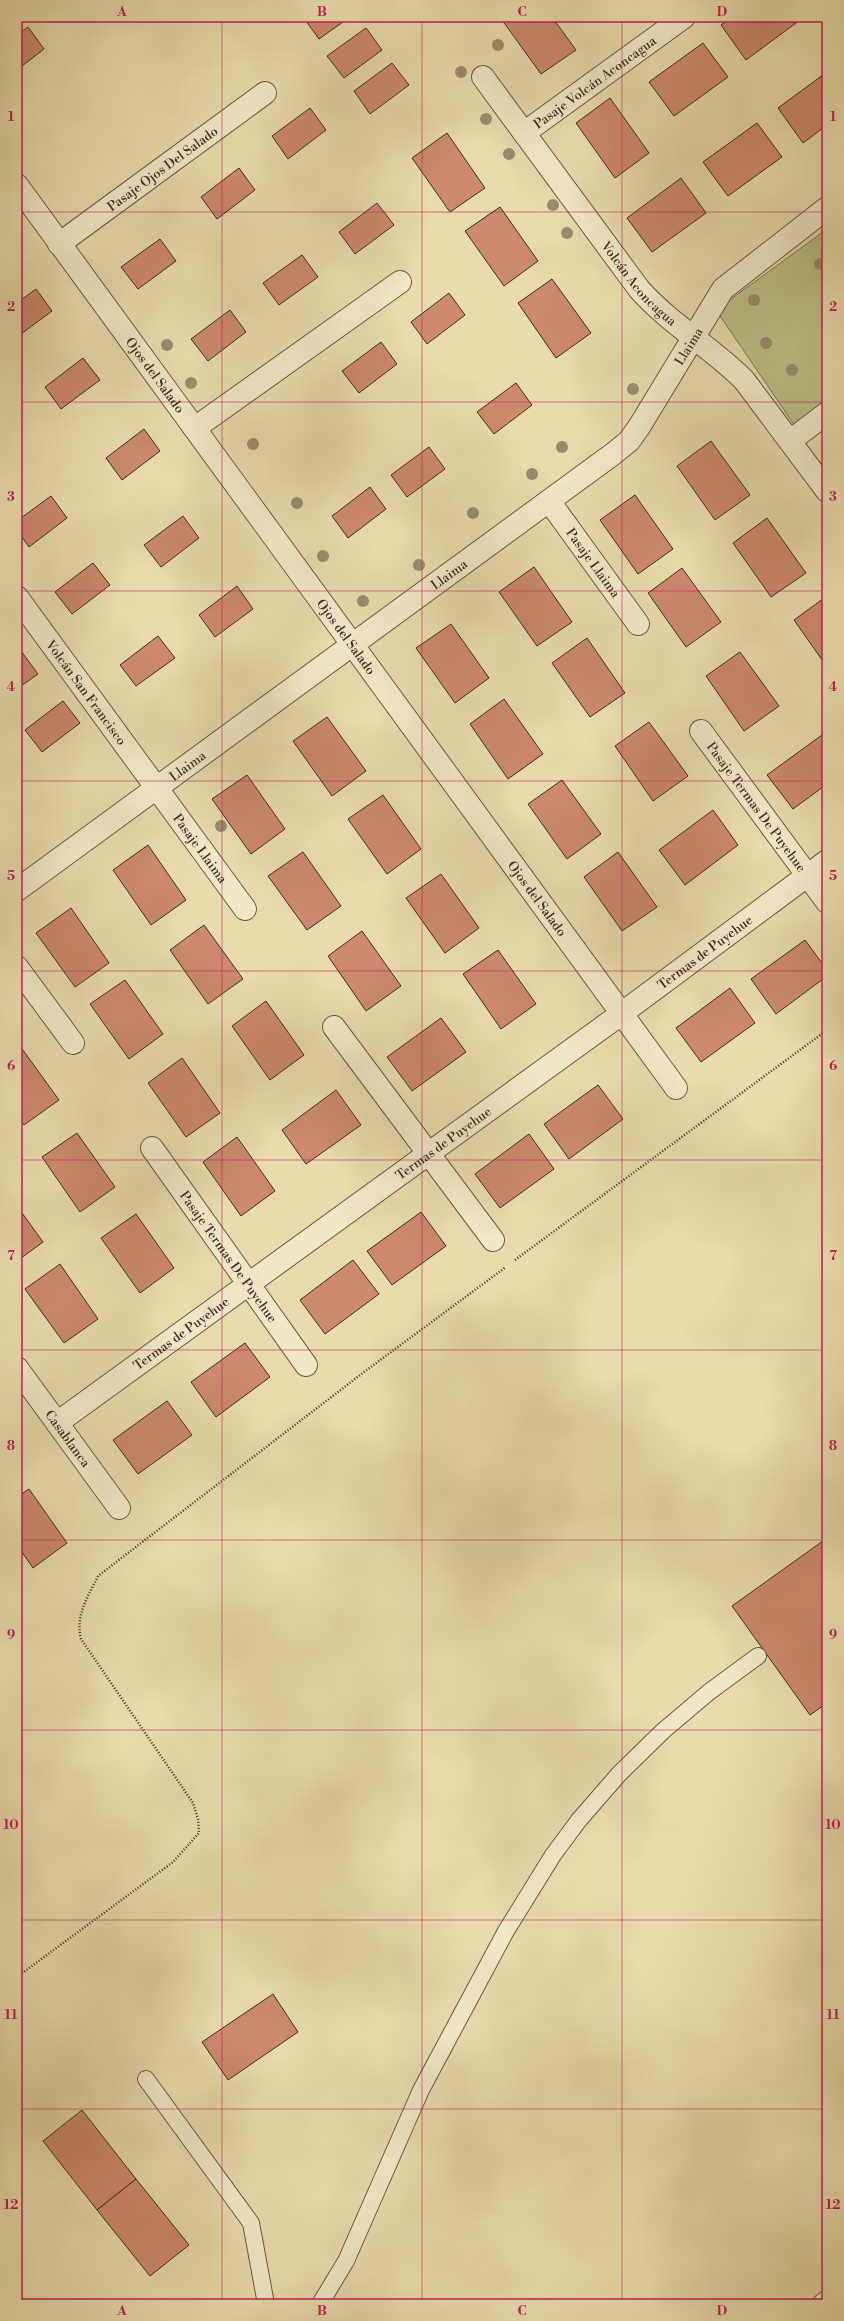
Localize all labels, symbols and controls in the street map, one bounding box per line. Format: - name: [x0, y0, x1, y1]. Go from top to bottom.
- text: A: [116, 4, 127, 20]
- text: B: [317, 4, 327, 20]
- text: C: [517, 4, 527, 20]
- text: D: [717, 4, 727, 20]
- street label: Pasaje Volcán Aconcagua: [531, 33, 660, 133]
- text: 1: [8, 109, 15, 125]
- text: 1: [830, 109, 837, 125]
- street label: Pasaje Ojos Del Salado: [104, 123, 221, 215]
- street label: Volcán Aconcagua: [597, 238, 680, 330]
- text: 2: [7, 299, 15, 315]
- text: 2: [829, 299, 837, 315]
- street label: Llaima: [672, 324, 707, 368]
- street label: Ojos del Salado: [122, 334, 188, 416]
- text: 3: [7, 489, 15, 505]
- text: 3: [829, 489, 837, 505]
- street label: Pasaje Llaima: [562, 525, 623, 601]
- street label: Llaima: [428, 556, 471, 594]
- street label: Ojos del Salado: [313, 596, 379, 678]
- street label: Volcán San Francisco: [42, 636, 129, 749]
- text: 4: [7, 679, 16, 695]
- text: 4: [829, 679, 838, 695]
- street label: Pasaje Termas De Puyehue: [703, 739, 809, 876]
- street label: Llaima: [166, 747, 210, 785]
- street label: Pasaje Llaima: [169, 811, 231, 887]
- street label: Ojos del Salado: [504, 858, 570, 940]
- text: 5: [7, 868, 15, 884]
- text: 5: [829, 868, 837, 884]
- street label: Termas de Puyehue: [655, 912, 756, 993]
- text: 6: [7, 1058, 15, 1074]
- text: 6: [829, 1058, 837, 1074]
- street label: Termas de Puyehue: [393, 1103, 495, 1184]
- street label: Pasaje Termas De Puyehue: [176, 1188, 281, 1326]
- text: 7: [7, 1248, 15, 1264]
- text: 7: [829, 1248, 837, 1264]
- street label: Termas de Puyehue: [130, 1294, 233, 1374]
- street label: Casablanca: [41, 1407, 94, 1471]
- text: 8: [7, 1438, 15, 1454]
- text: 8: [829, 1438, 837, 1454]
- text: 9: [7, 1627, 15, 1643]
- text: 9: [829, 1627, 837, 1643]
- text: 10: [3, 1817, 19, 1833]
- text: 10: [825, 1817, 841, 1833]
- text: 11: [5, 2007, 18, 2023]
- text: 11: [827, 2007, 840, 2023]
- text: 12: [4, 2197, 18, 2213]
- text: 12: [826, 2197, 840, 2213]
- text: A: [116, 2303, 127, 2319]
- text: B: [317, 2303, 327, 2319]
- text: C: [517, 2303, 527, 2319]
- text: D: [717, 2303, 727, 2319]

